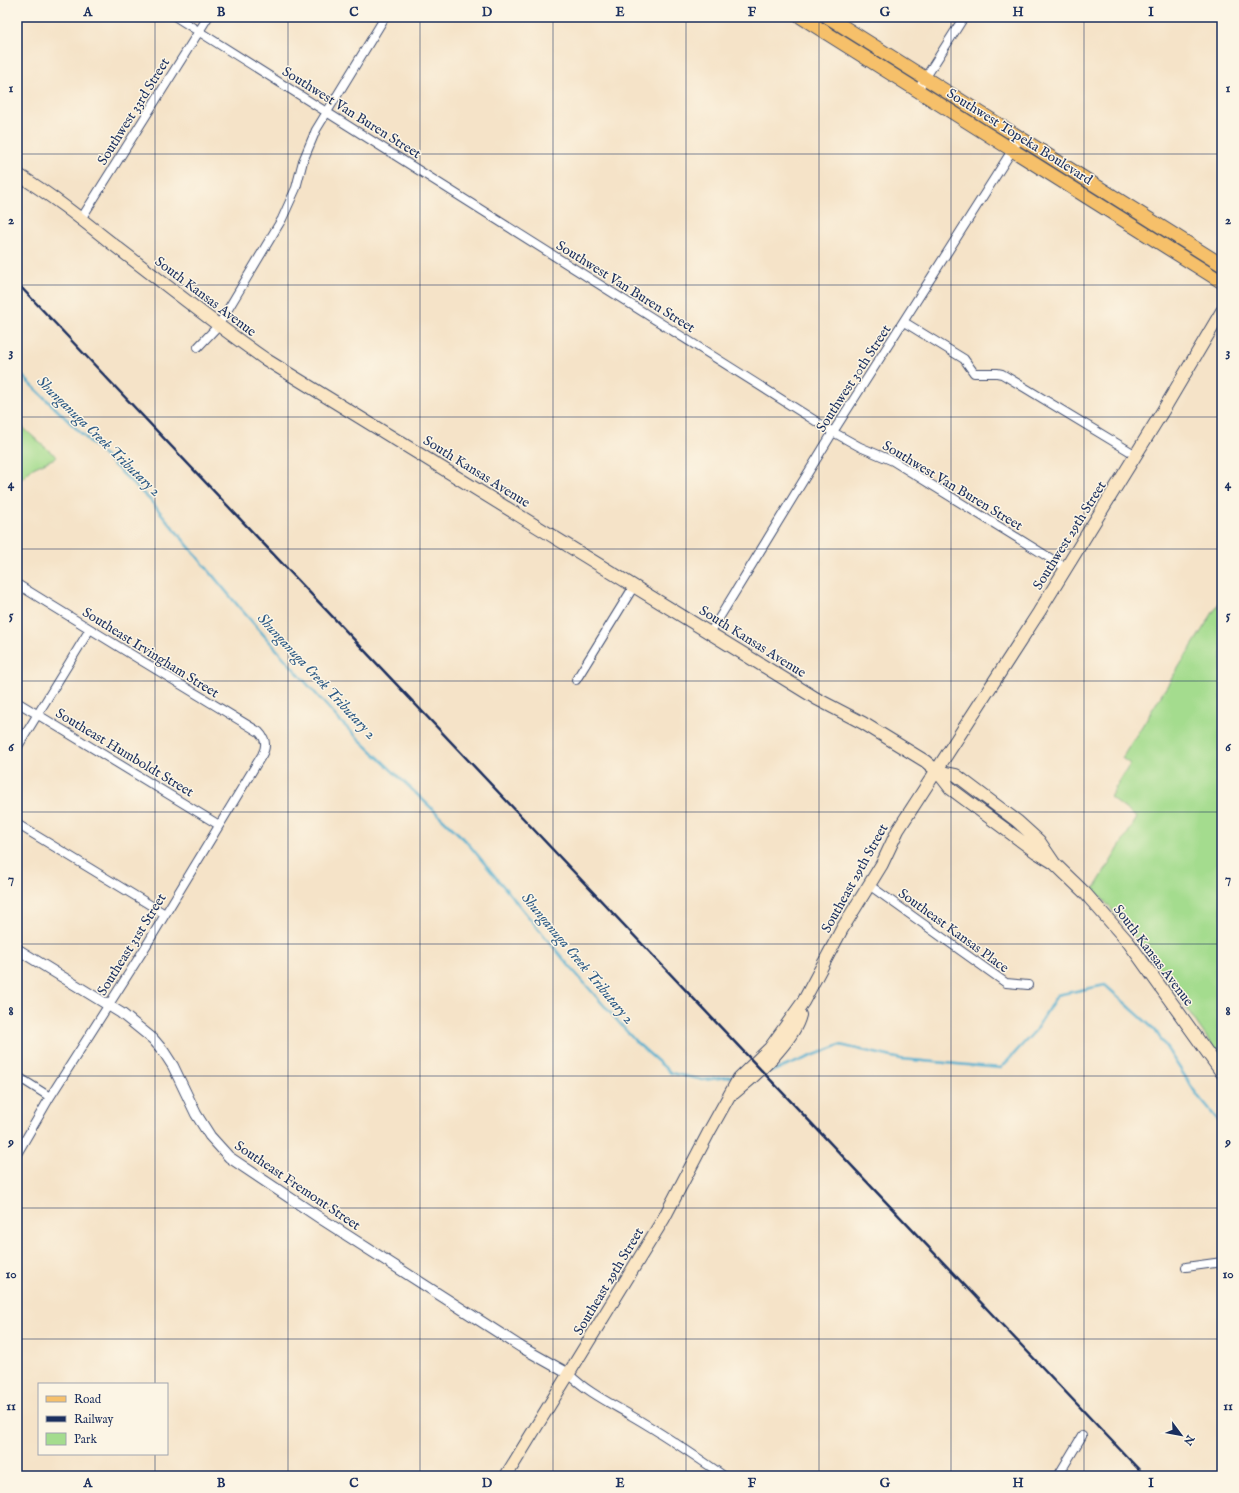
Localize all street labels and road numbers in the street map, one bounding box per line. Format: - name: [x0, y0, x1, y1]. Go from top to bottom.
- street label: Southwest 33rd Street: [94, 54, 174, 169]
- street label: Southwest Van Buren Street: [279, 63, 424, 163]
- street label: Southwest Topeka Boulevard: [943, 85, 1096, 189]
- street label: Southwest Van Buren Street: [553, 237, 698, 337]
- street label: South Kansas Avenue: [151, 253, 260, 341]
- street label: Southwest 30th Street: [812, 321, 895, 436]
- street label: South Kansas Avenue: [420, 432, 534, 512]
- street label: Southwest Van Buren Street: [879, 437, 1026, 535]
- street label: Southwest 29th Street: [1029, 478, 1111, 593]
- street label: South Kansas Avenue: [696, 602, 810, 682]
- street label: Southeast Irvingham Street: [79, 603, 222, 702]
- street label: Southeast Humboldt Street: [52, 704, 197, 801]
- street label: Southeast 29th Street: [817, 821, 892, 936]
- street label: Southeast Kansas Place: [895, 885, 1013, 977]
- street label: Southeast 31st Street: [93, 890, 171, 999]
- street label: South Kansas Avenue: [1109, 901, 1198, 1010]
- street label: Southeast Fremont Street: [231, 1137, 364, 1235]
- street label: Southeast 29th Street: [570, 1224, 648, 1339]

